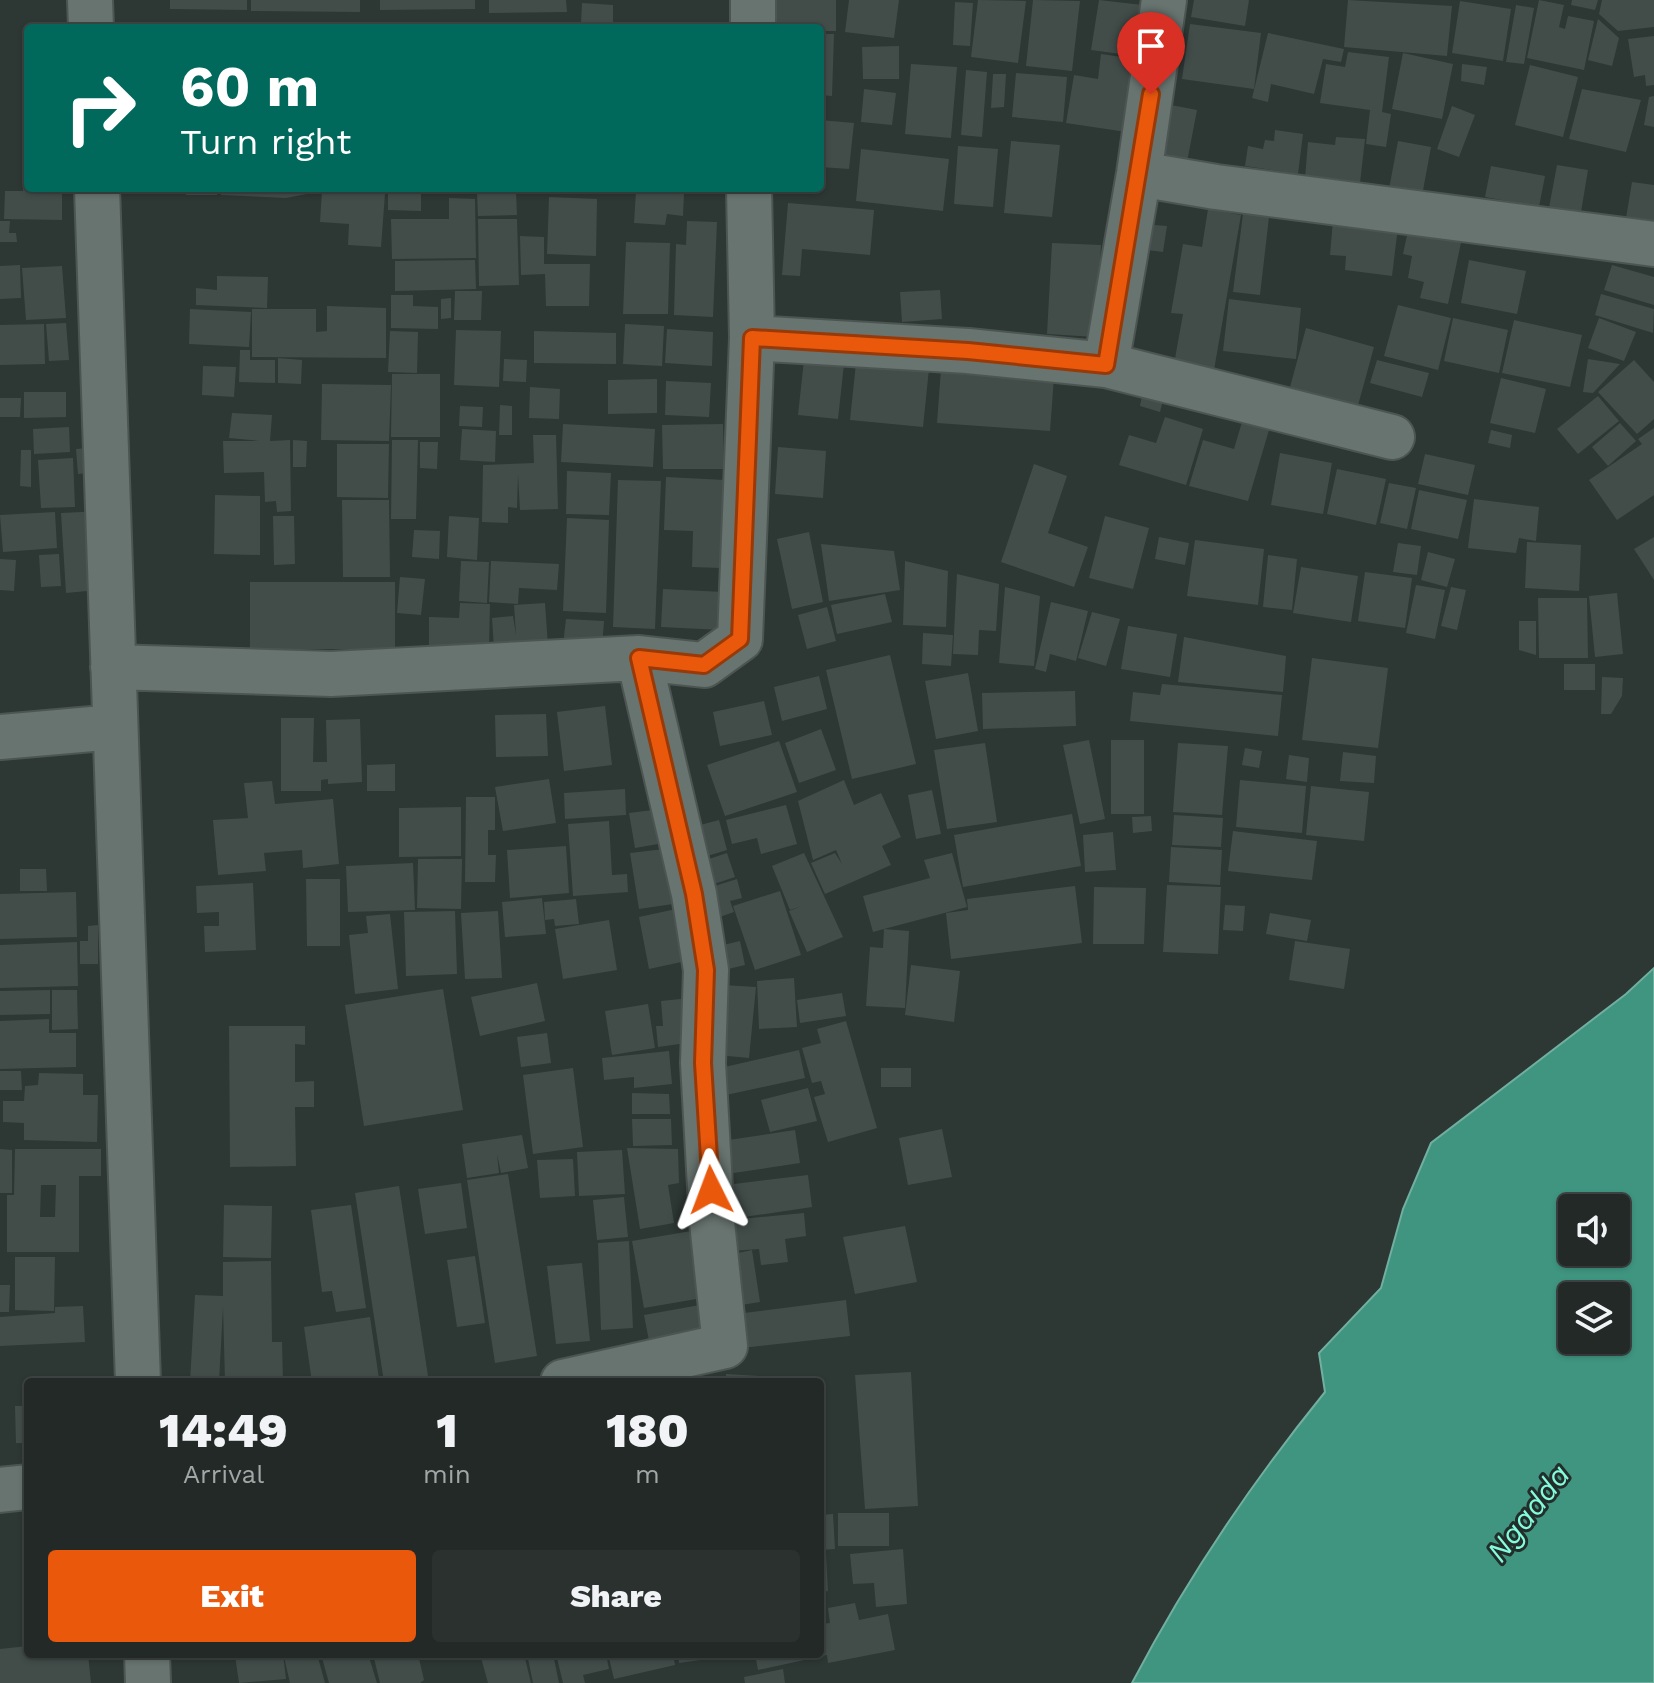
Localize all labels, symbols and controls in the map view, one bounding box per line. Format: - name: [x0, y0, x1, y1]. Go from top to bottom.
- pin: [1117, 12, 1185, 94]
- icon: arrive: [1129, 24, 1173, 68]
- text: 60 m: [180, 54, 319, 120]
- icon: right: [48, 56, 152, 160]
- text: Turn right: [180, 121, 351, 163]
- position arrow: [669, 1148, 753, 1232]
- map controls: [1558, 1194, 1630, 1354]
- button: sound: [1558, 1194, 1630, 1266]
- button: layers: [1558, 1282, 1630, 1354]
- text: 14:49: [159, 1402, 288, 1459]
- text: 1: [436, 1402, 458, 1459]
- text: 180: [606, 1402, 689, 1459]
- water label: Ngadda: [1479, 1457, 1577, 1569]
- text: Arrival: [183, 1459, 264, 1489]
- text: min: [423, 1459, 471, 1489]
- text: m: [635, 1459, 660, 1489]
- button: Exit: [48, 1550, 416, 1642]
- button: Share: [432, 1550, 800, 1642]

